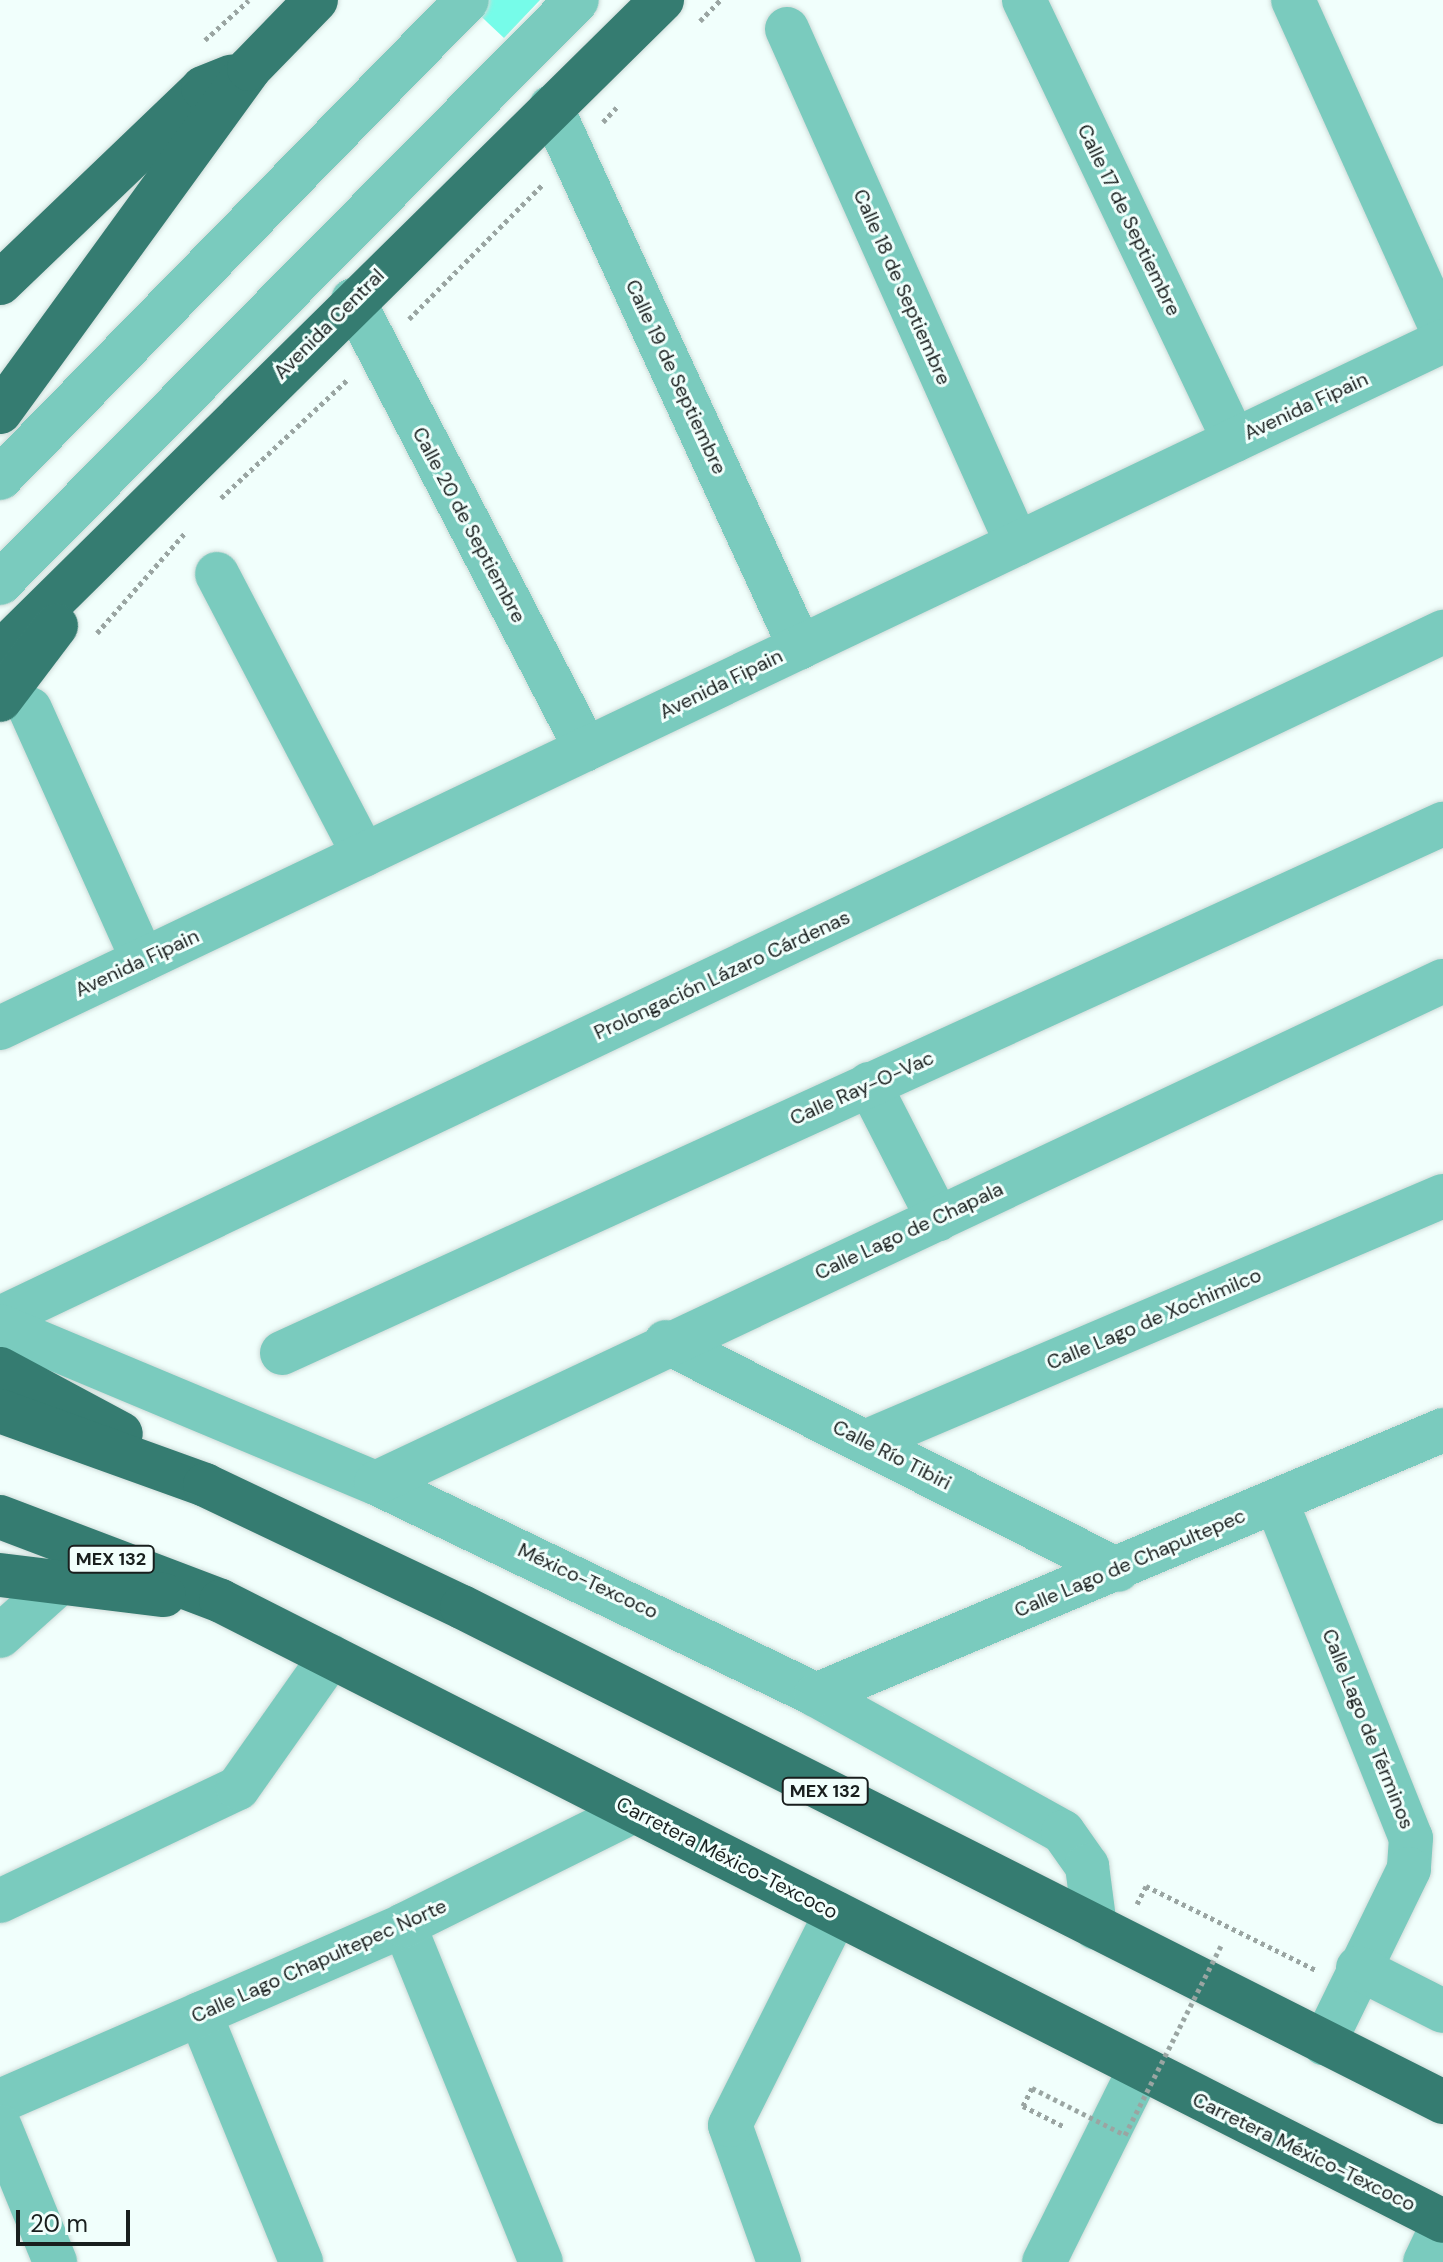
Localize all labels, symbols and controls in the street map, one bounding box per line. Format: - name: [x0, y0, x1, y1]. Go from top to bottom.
- street label: Calle 17 de Septiembre: [1072, 120, 1186, 320]
- street label: Calle 18 de Septiembre: [848, 185, 956, 389]
- street label: Avenida Central: [269, 264, 389, 384]
- street label: Calle 19 de Septiembre: [620, 276, 732, 478]
- street label: Avenida Fipain: [1240, 367, 1372, 445]
- street label: Calle 20 de Septiembre: [407, 423, 531, 627]
- street label: Avenida Fipain: [656, 644, 786, 724]
- street label: Prolongación Lázaro Cárdenas: [590, 905, 854, 1045]
- street label: Avenida Fipain: [71, 924, 203, 1002]
- street label: Calle Ray-O-Vac: [786, 1046, 938, 1130]
- street label: Calle Lago de Chapala: [811, 1177, 1007, 1285]
- street label: Calle Lago de Xochimilco: [1043, 1263, 1265, 1375]
- street label: Calle Río Tibiri: [829, 1415, 955, 1495]
- street label: Calle Lago de Chapultepec: [1011, 1503, 1249, 1623]
- street label: México-Texcoco: [514, 1538, 662, 1624]
- road number: MEX 132: [67, 1545, 155, 1573]
- street label: Calle Lago de Términos: [1317, 1625, 1419, 1833]
- road number: MEX 132: [781, 1777, 869, 1805]
- street label: Carretera México-Texcoco: [612, 1792, 842, 1924]
- street label: Calle Lago Chapultepec Norte: [188, 1894, 450, 2028]
- street label: Carretera México-Texcoco: [1189, 2087, 1419, 2217]
- scale bar: [20, 2194, 134, 2244]
- text: 20 m: [30, 2208, 88, 2239]

